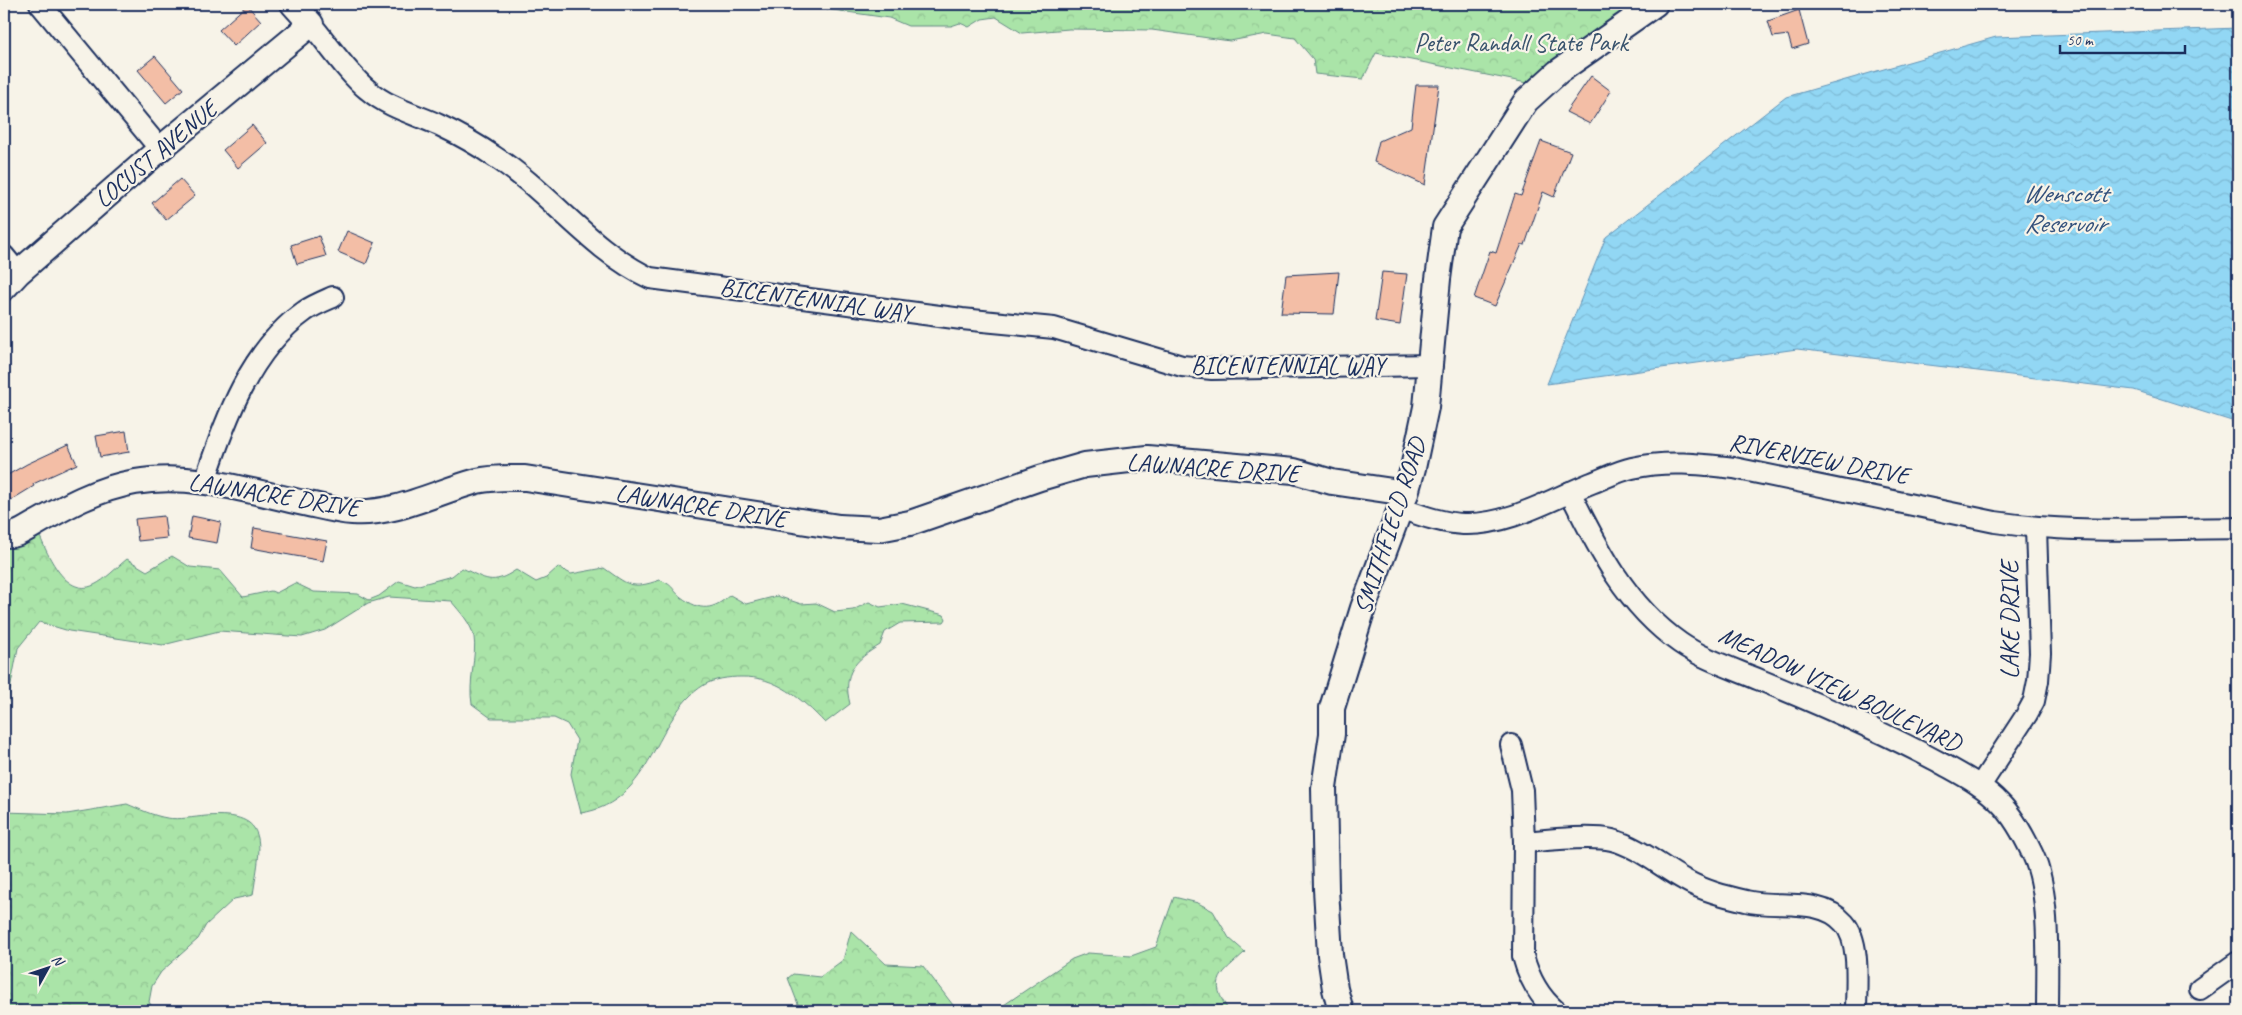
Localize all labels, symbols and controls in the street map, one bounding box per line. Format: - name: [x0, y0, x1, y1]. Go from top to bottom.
- scale bar: [2060, 22, 2184, 54]
- park label: Peter Randall State Park: [1414, 27, 1629, 59]
- text: 50 m: [2067, 31, 2094, 50]
- street label: LOCUST AVENUE: [88, 91, 227, 215]
- water label: Wenscott Reservoir: [2023, 177, 2112, 240]
- street label: BICENTENNIAL WAY: [718, 271, 918, 330]
- street label: BICENTENNIAL WAY: [1191, 350, 1388, 382]
- street label: RIVERVIEW DRIVE: [1727, 426, 1915, 493]
- street label: SMITHFIELD ROAD: [1347, 432, 1434, 618]
- street label: LAWNACRE DRIVE: [1126, 446, 1304, 490]
- street label: LAWNACRE DRIVE: [186, 466, 365, 525]
- street label: LAWNACRE DRIVE: [613, 477, 792, 536]
- street label: LAKE DRIVE: [1994, 558, 2026, 679]
- street label: MEADOW VIEW BOULEVARD: [1714, 619, 1968, 760]
- north arrow: [22, 942, 72, 992]
- text: N: [48, 951, 68, 971]

